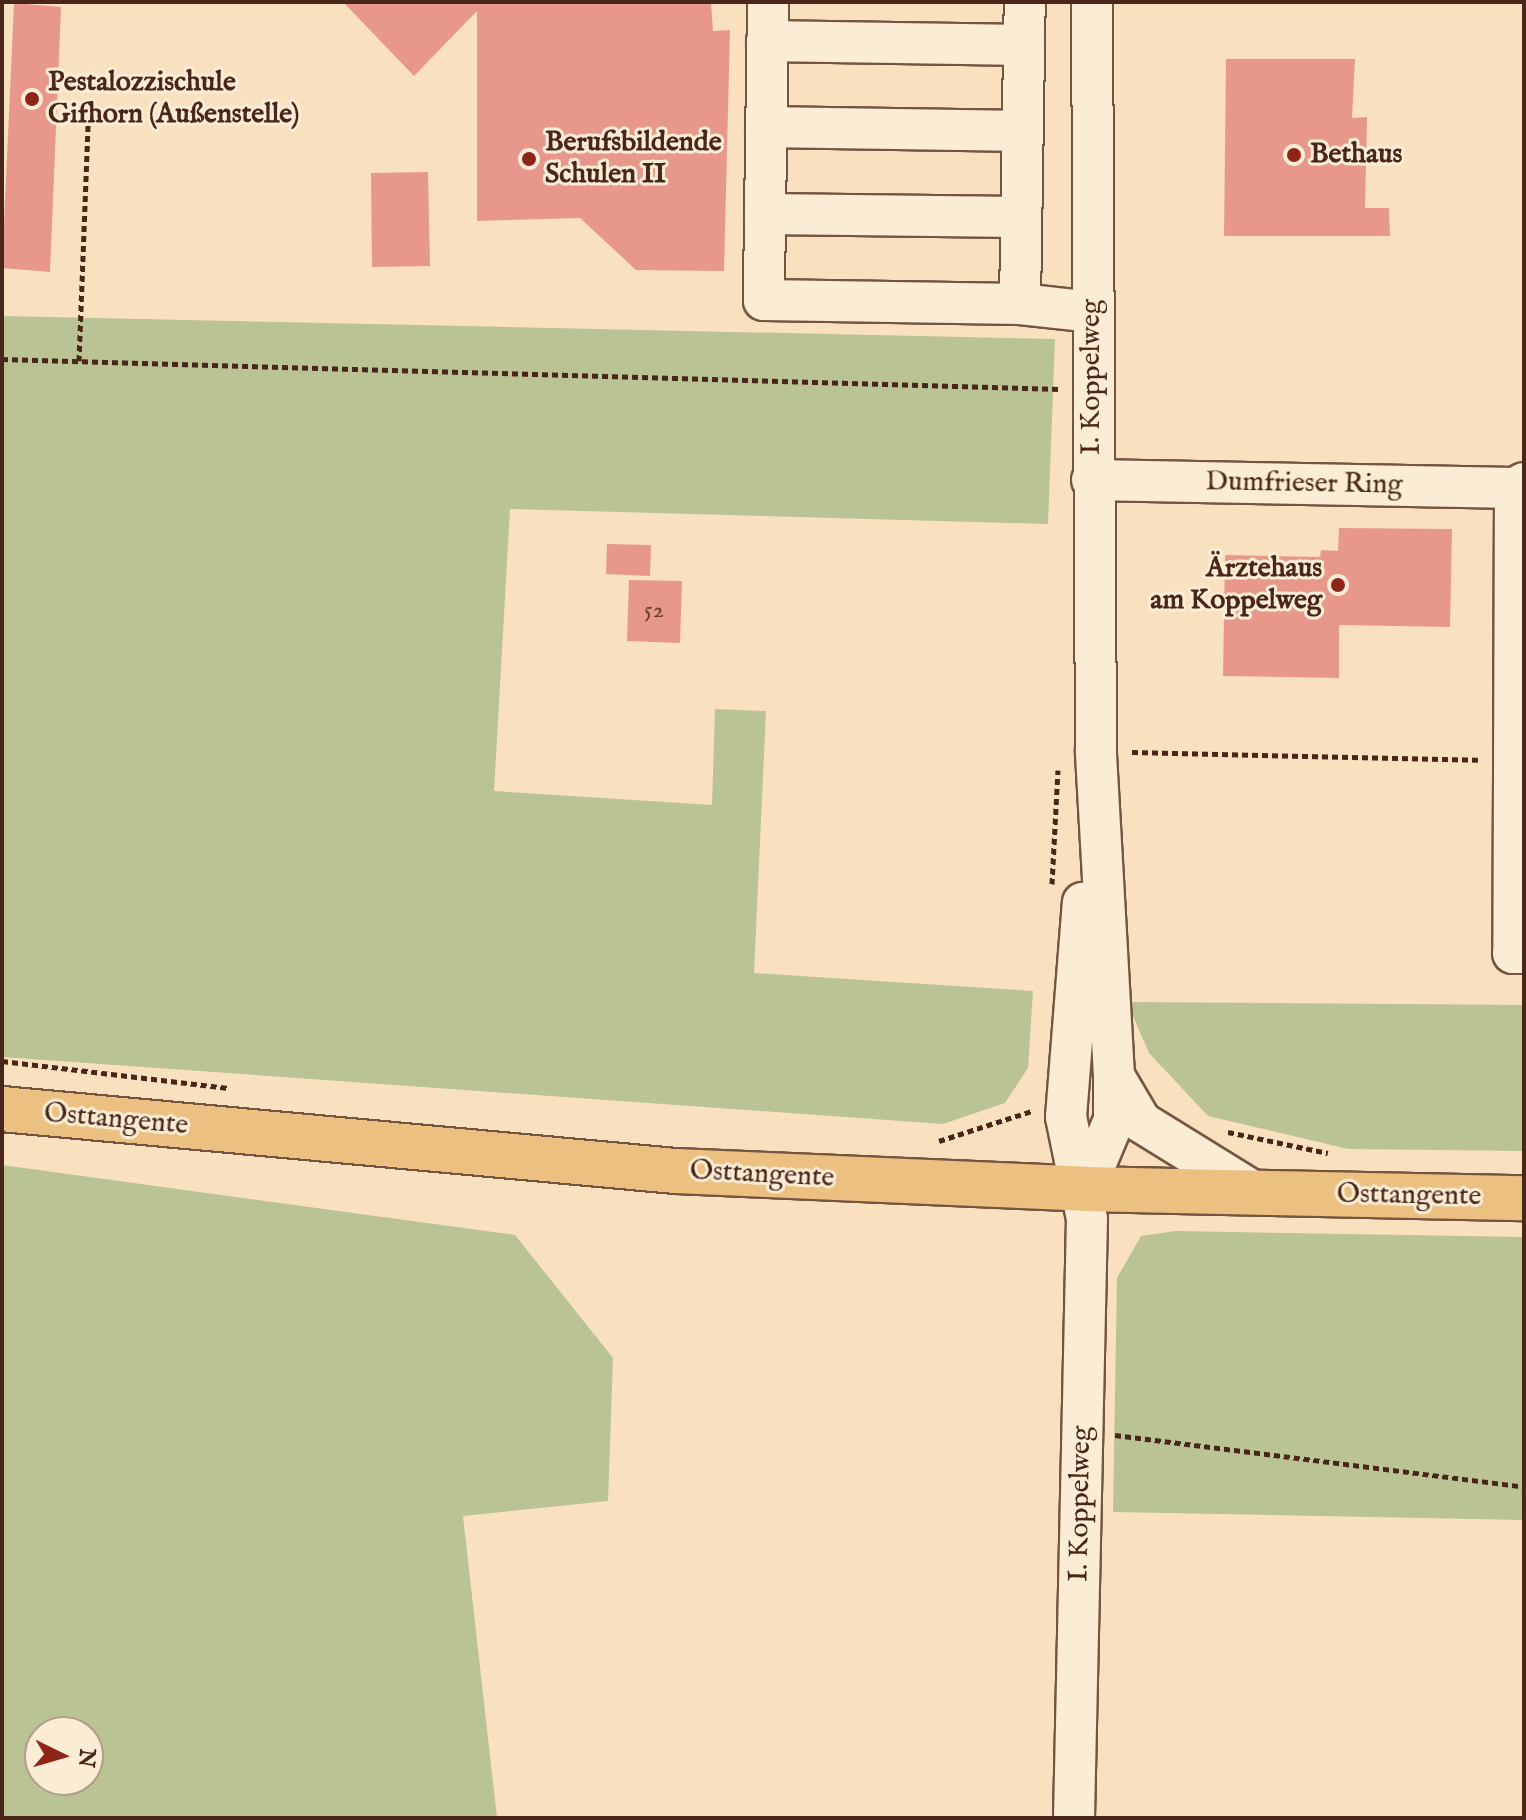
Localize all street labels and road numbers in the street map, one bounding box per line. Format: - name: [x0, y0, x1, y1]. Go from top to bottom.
- street label: I. Koppelweg: [1075, 299, 1109, 455]
- street label: Dumfrieser Ring: [1205, 465, 1403, 503]
- street label: Osttangente: [43, 1097, 189, 1143]
- street label: Osttangente: [689, 1154, 835, 1196]
- street label: Osttangente: [1336, 1178, 1482, 1214]
- street label: I. Koppelweg: [1063, 1426, 1099, 1582]

